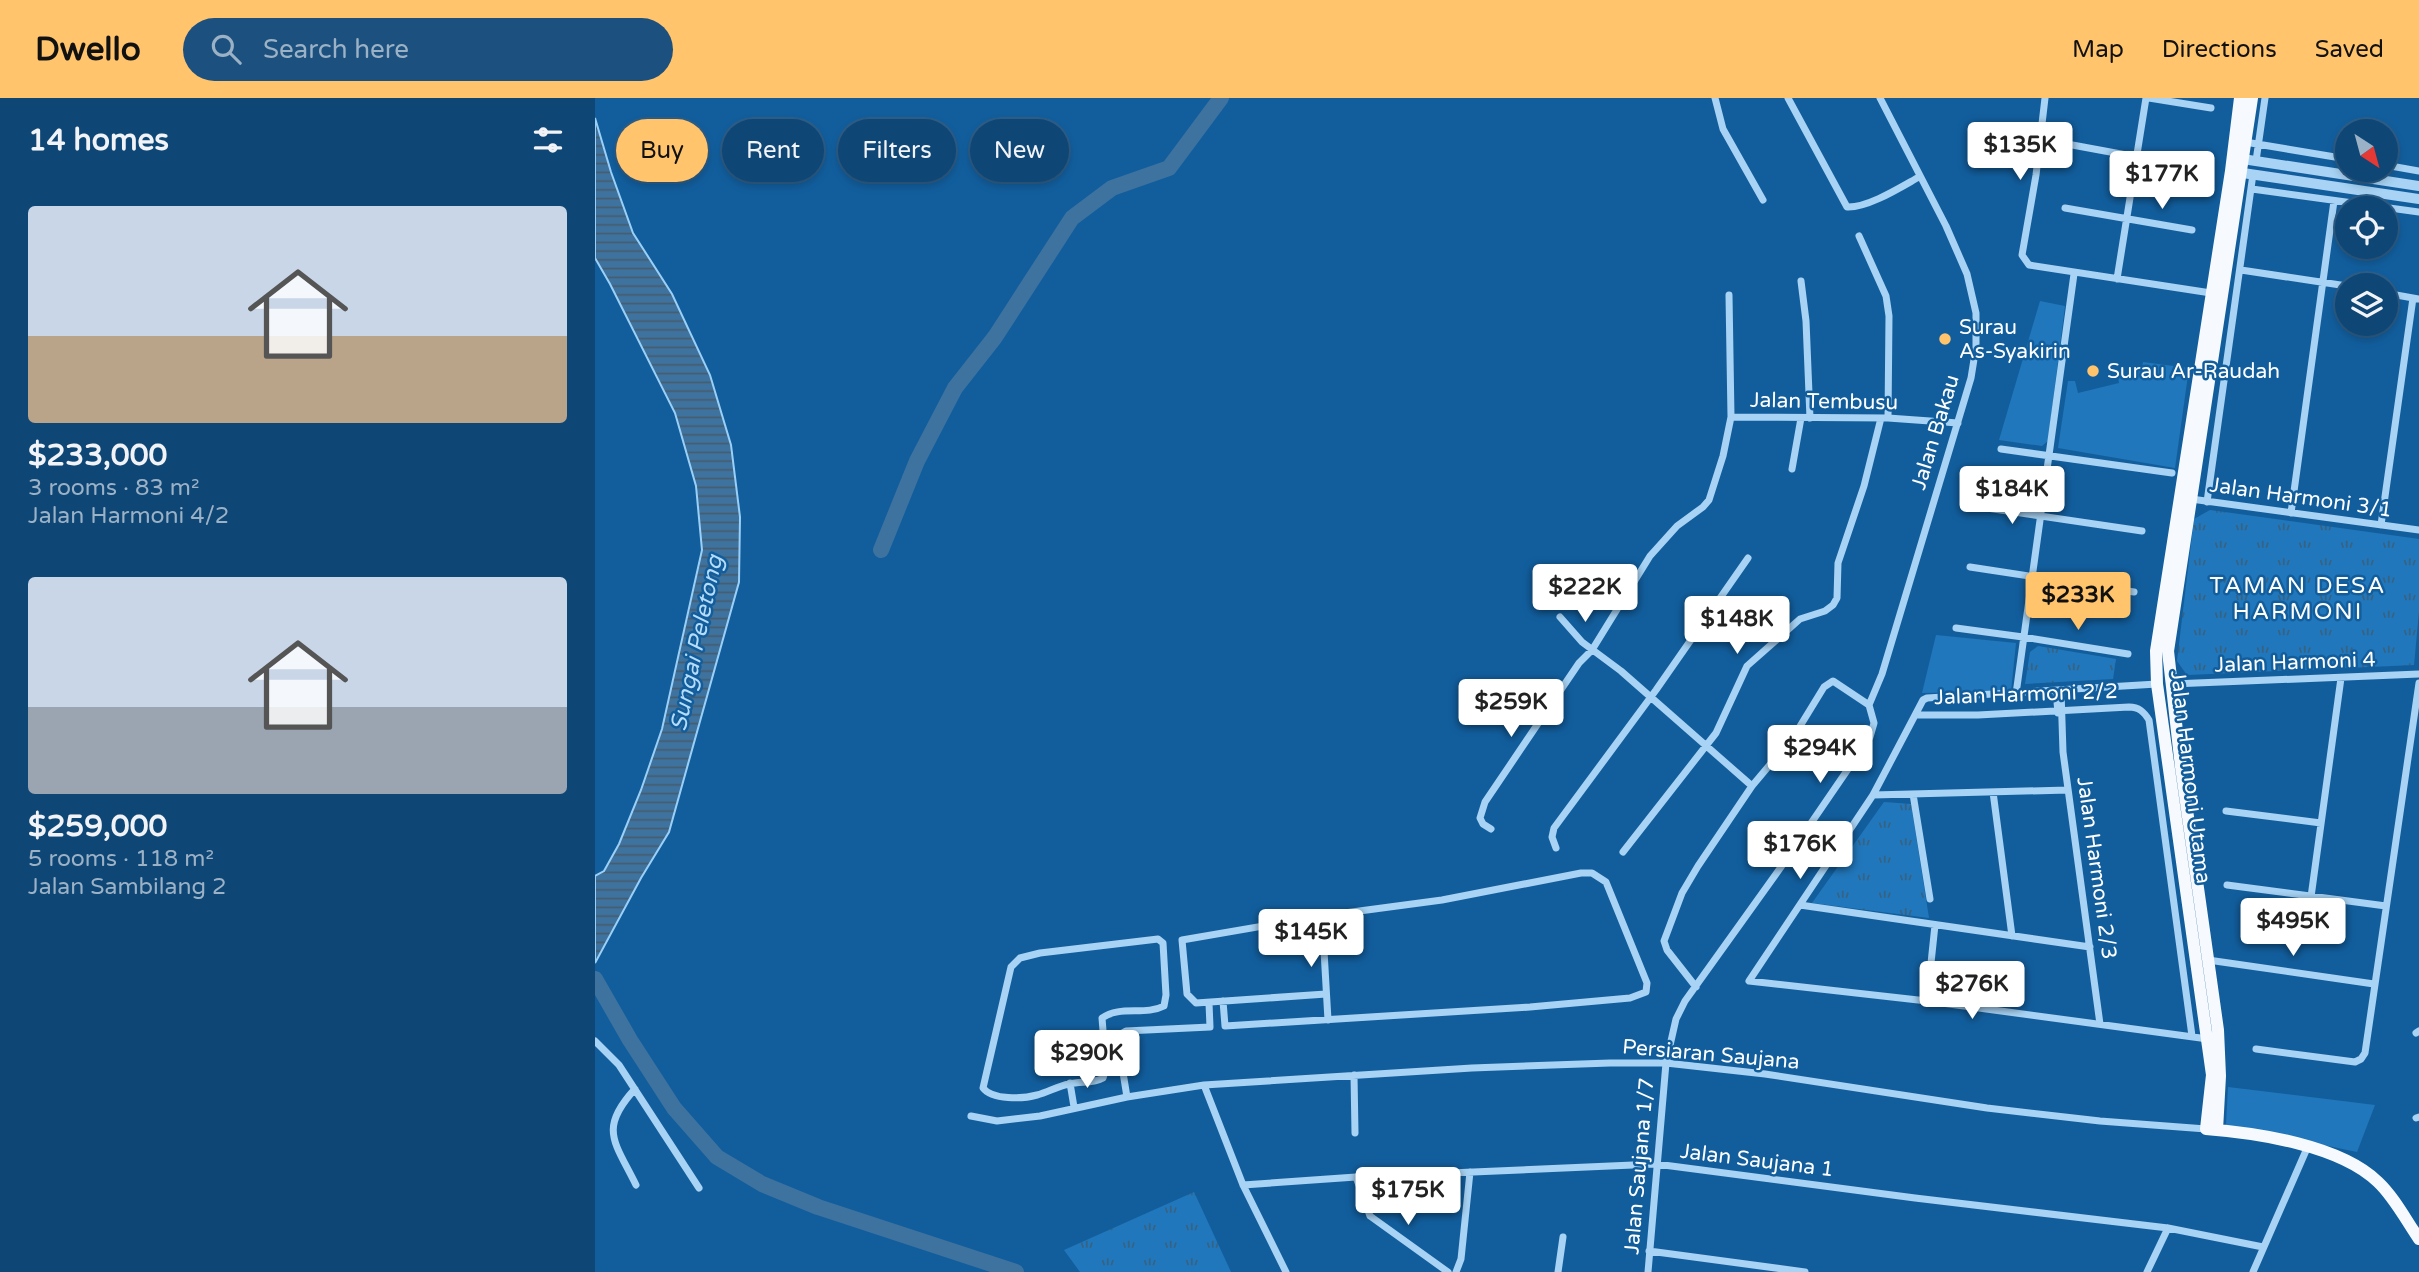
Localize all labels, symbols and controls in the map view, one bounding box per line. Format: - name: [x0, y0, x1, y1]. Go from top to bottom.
- search box: [183, 18, 673, 81]
- text: Dwello: [35, 30, 141, 69]
- icon: search: [207, 30, 245, 68]
- text: Search here: [263, 34, 409, 65]
- text: Map: [2072, 35, 2124, 64]
- text: Directions: [2162, 35, 2277, 64]
- text: Saved: [2315, 35, 2384, 64]
- chip: Buy: [616, 119, 708, 182]
- chip: Rent: [722, 119, 824, 182]
- chip: Filters: [838, 119, 956, 182]
- chip: New: [970, 119, 1069, 182]
- north arrow: [2335, 119, 2397, 182]
- map controls: [2335, 119, 2398, 336]
- icon: filters: [529, 121, 567, 159]
- text: 14 homes: [28, 122, 169, 159]
- pin: $135K: [1971, 122, 2069, 182]
- text: $135K: [1984, 131, 2056, 159]
- pin: $177K: [2113, 152, 2211, 211]
- text: $177K: [2126, 160, 2198, 188]
- button: locate: [2335, 196, 2398, 259]
- icon: home: [235, 251, 361, 377]
- button: layers: [2335, 273, 2398, 336]
- place label: Surau As-Syakirin: [1959, 315, 2071, 364]
- marker: Surau As-Syakirin: [1937, 331, 1953, 347]
- place label: Surau Ar-Raudah: [2107, 359, 2280, 384]
- marker: Surau Ar-Raudah: [2085, 363, 2101, 379]
- street label: Jalan Bakau: [1906, 372, 1965, 493]
- street label: Jalan Tembusu: [1750, 388, 1898, 415]
- text: $233,000: [28, 437, 167, 474]
- pin: $184K: [1963, 466, 2061, 526]
- street label: Jalan Harmoni 3/1: [2208, 472, 2394, 523]
- text: 3 rooms · 83 m²: [28, 474, 199, 502]
- text: $184K: [1976, 475, 2048, 503]
- text: Jalan Harmoni 4/2: [28, 502, 229, 530]
- water label: Sungai Peletong: [665, 551, 730, 734]
- pin: $222K: [1536, 564, 1634, 624]
- district label: TAMAN DESA HARMONI: [2210, 572, 2386, 626]
- text: $222K: [1549, 573, 1621, 601]
- pin: $233K: [2029, 573, 2127, 632]
- text: $233K: [2042, 581, 2114, 609]
- pin: $148K: [1688, 596, 1786, 656]
- text: $148K: [1701, 605, 1773, 633]
- icon: home: [235, 622, 361, 748]
- street label: Jalan Harmoni 4: [2214, 647, 2376, 678]
- street label: Jalan Harmoni Utama: [2165, 669, 2216, 885]
- street label: Jalan Harmoni 2/2: [1934, 679, 2118, 710]
- pin: $259K: [1462, 680, 1560, 739]
- text: $259K: [1475, 688, 1547, 716]
- pin: $294K: [1771, 726, 1869, 785]
- text: $294K: [1784, 734, 1856, 762]
- street label: Jalan Harmoni 2/3: [2071, 775, 2122, 961]
- text: $259,000: [28, 808, 167, 845]
- pin: $176K: [1751, 822, 1849, 881]
- text: $176K: [1764, 830, 1836, 858]
- text: 5 rooms · 118 m²: [28, 845, 214, 873]
- text: Jalan Sambilang 2: [28, 873, 226, 901]
- pin: $495K: [2244, 898, 2342, 958]
- text: $495K: [2257, 907, 2329, 935]
- pin: $145K: [1262, 910, 1360, 969]
- text: $145K: [1275, 918, 1347, 946]
- pin: $276K: [1923, 962, 2021, 1021]
- text: $276K: [1936, 970, 2008, 998]
- pin: $290K: [1038, 1030, 1136, 1090]
- street label: Persiaran Saujana: [1621, 1034, 1801, 1075]
- text: $290K: [1051, 1039, 1123, 1067]
- street label: Jalan Saujana 1/7: [1619, 1077, 1660, 1255]
- street label: Jalan Saujana 1: [1679, 1139, 1835, 1182]
- pin: $175K: [1359, 1168, 1457, 1227]
- text: $175K: [1372, 1176, 1444, 1204]

